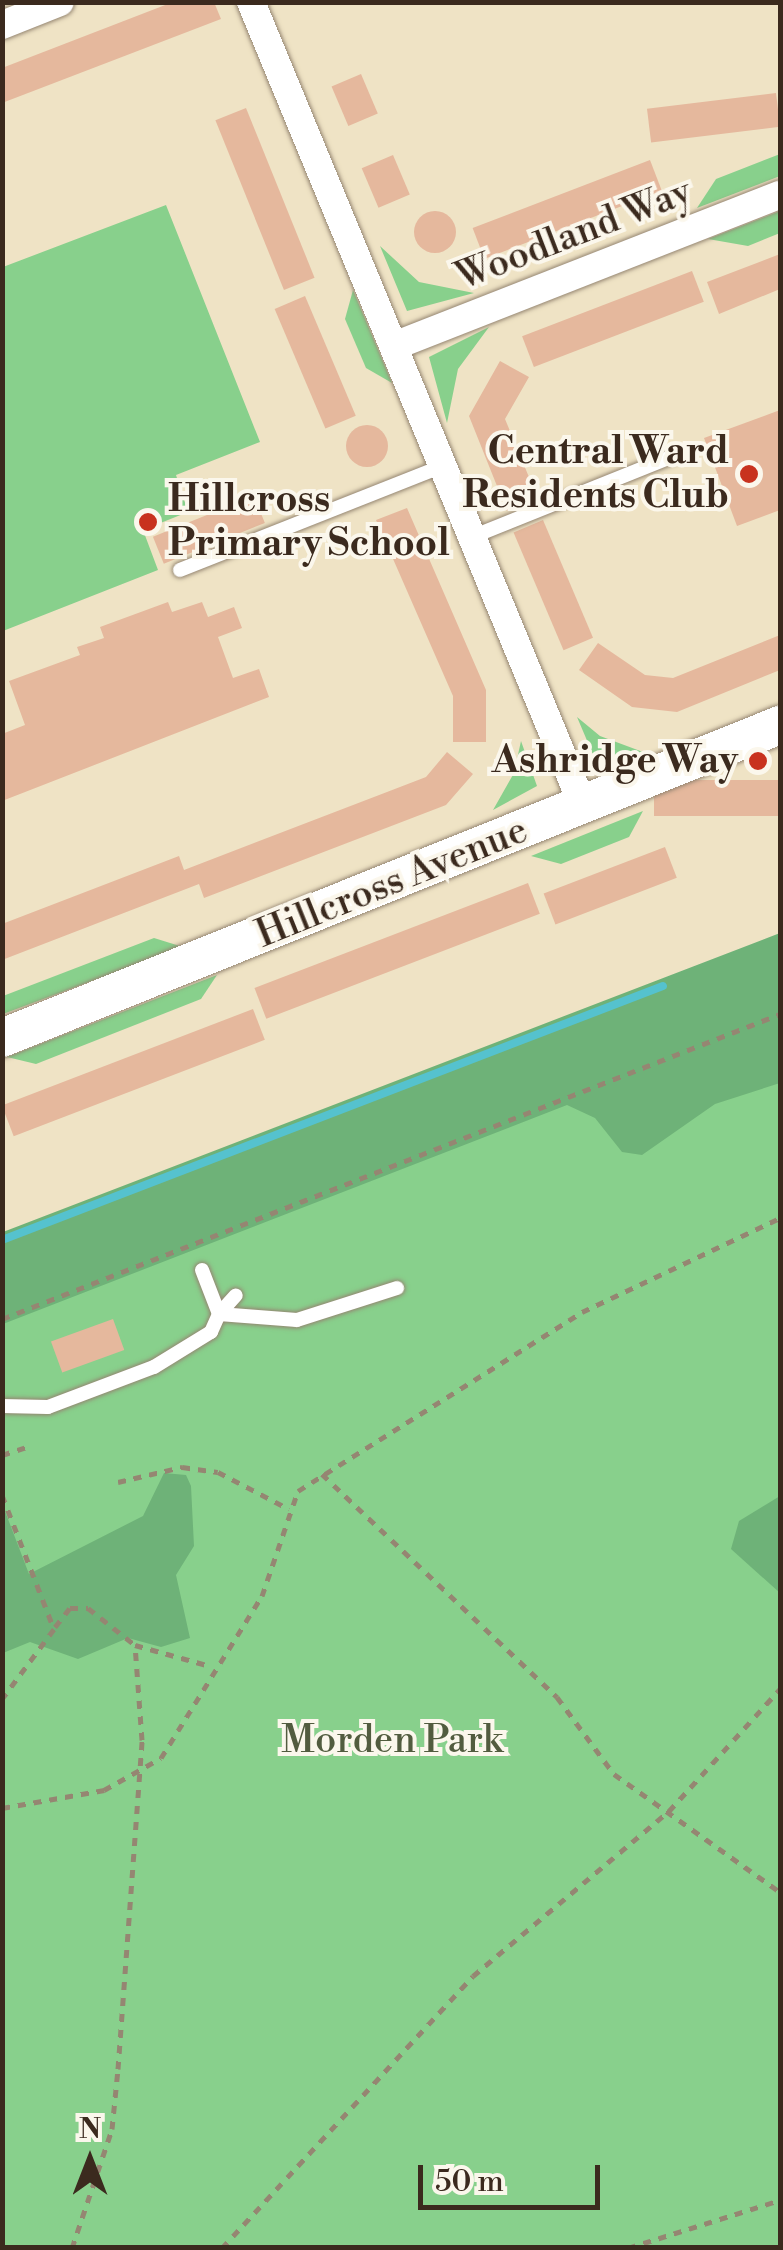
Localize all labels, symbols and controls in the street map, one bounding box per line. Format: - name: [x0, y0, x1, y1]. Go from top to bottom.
- street label: Woodland Way: [450, 169, 698, 301]
- place label: Central Ward Residents Club: [462, 429, 729, 518]
- marker: Central Ward Residents Club: [738, 463, 760, 485]
- place label: Hillcross Primary School: [168, 477, 450, 566]
- marker: Hillcross Primary School: [137, 511, 159, 533]
- place label: Ashridge Way: [492, 738, 738, 784]
- marker: Ashridge Way: [747, 750, 769, 772]
- street label: Hillcross Avenue: [250, 808, 534, 958]
- park label: Morden Park: [281, 1718, 503, 1764]
- north arrow: [40, 2110, 140, 2210]
- text: N: [79, 2112, 101, 2147]
- scale bar: [423, 2145, 606, 2207]
- text: 50 m: [435, 2163, 504, 2201]

